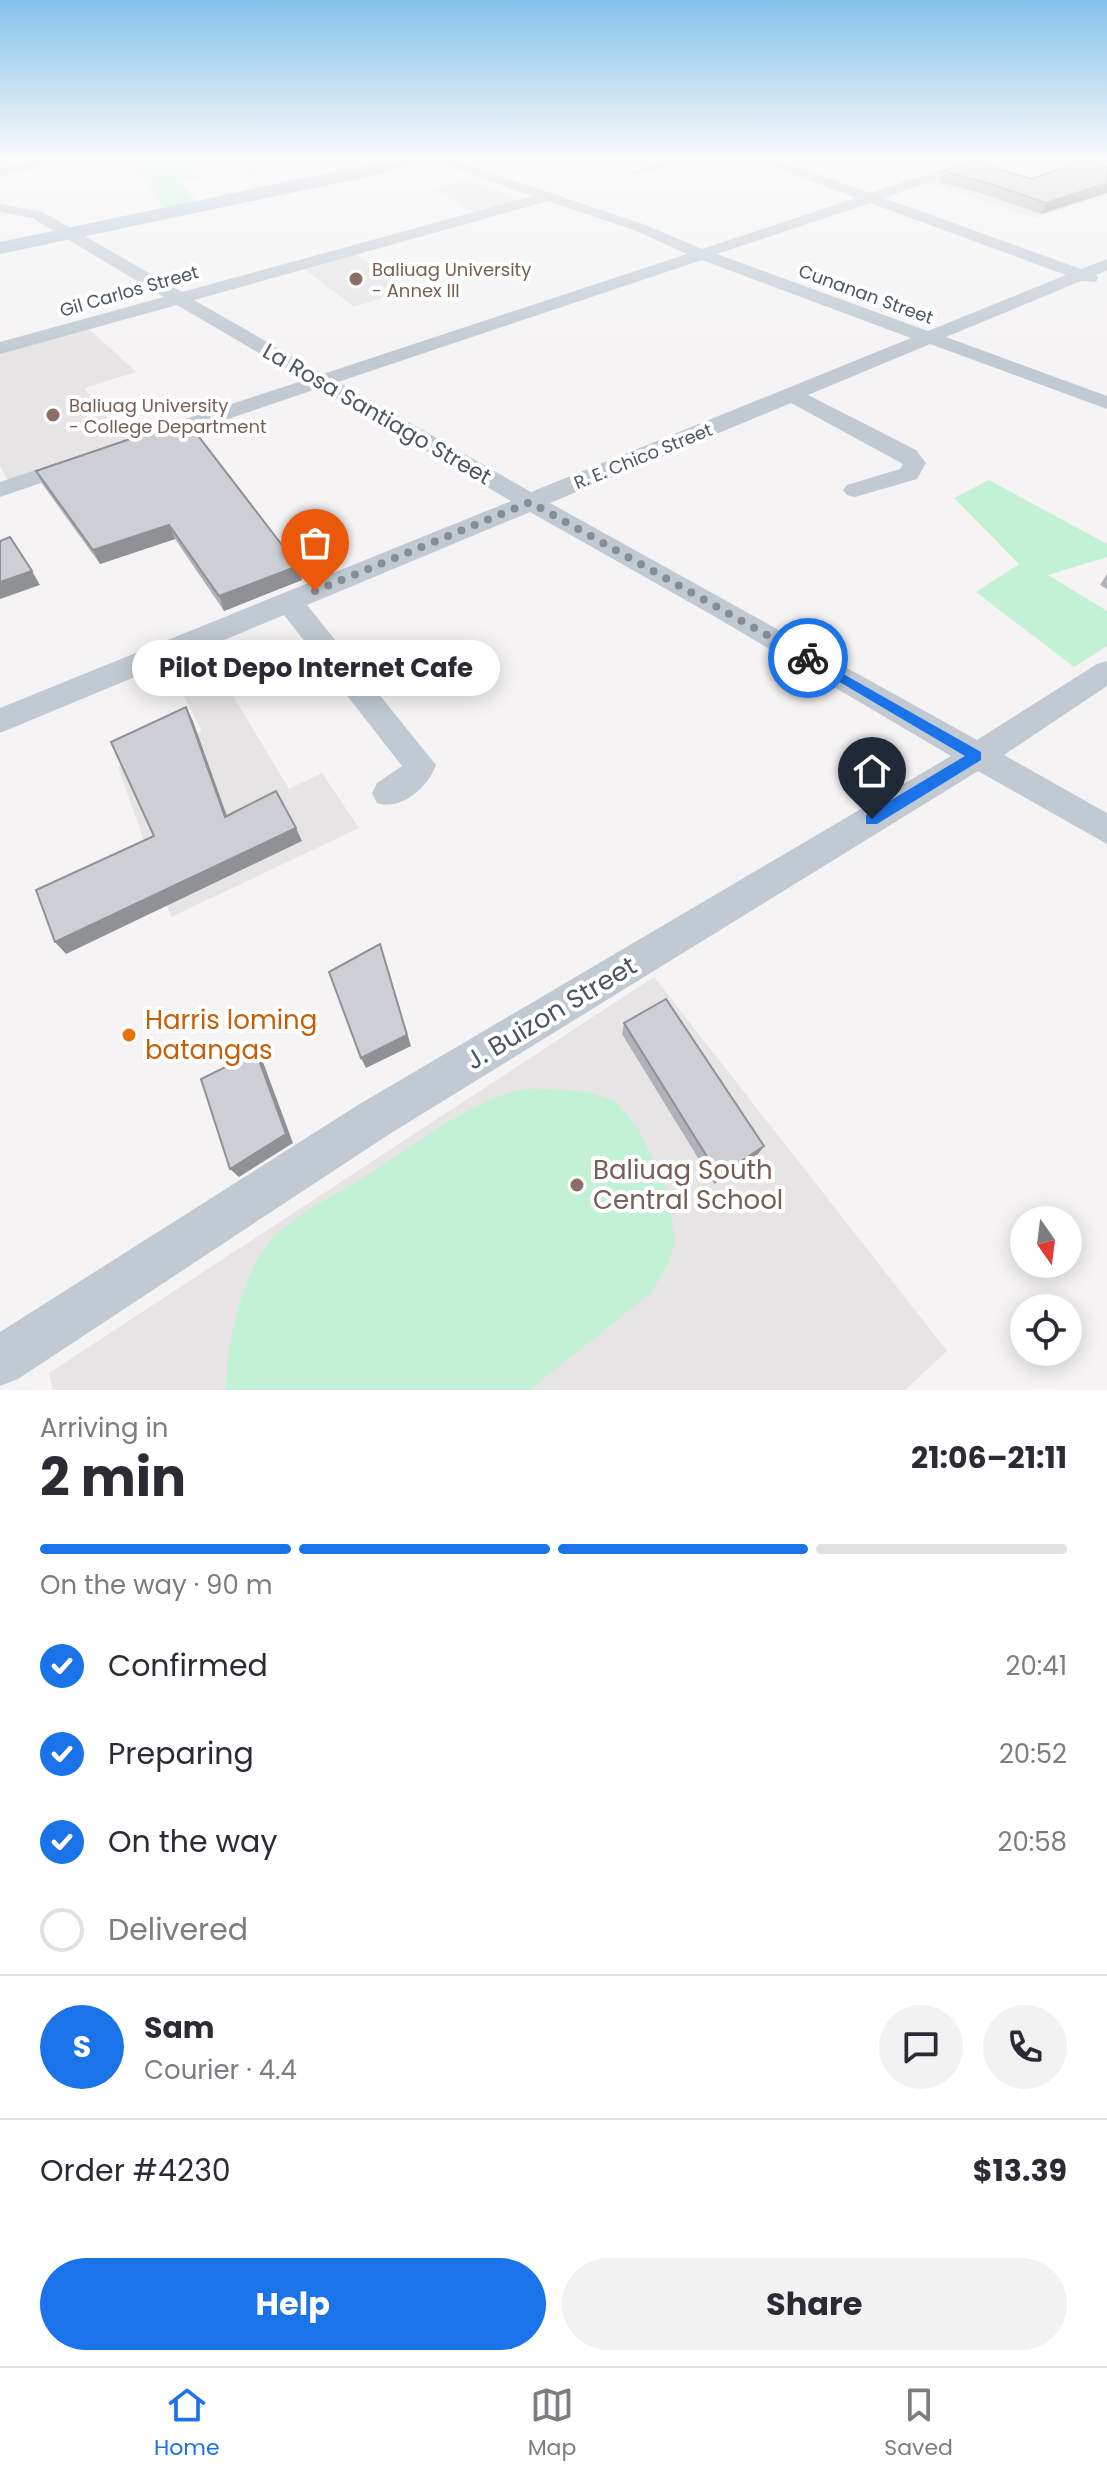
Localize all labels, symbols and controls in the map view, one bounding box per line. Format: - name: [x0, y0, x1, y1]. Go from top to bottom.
- place label: Baliuag University - Annex III: [372, 257, 531, 303]
- street label: Cunanan Street: [795, 258, 937, 330]
- street label: Gil Carlos Street: [57, 259, 201, 323]
- marker: Baliuag University - Annex III: [347, 270, 365, 288]
- street label: La Rosa Santiago Street: [257, 336, 497, 492]
- place label: Baliuag University - College Department: [69, 393, 267, 439]
- marker: Baliuag University - College Department: [44, 406, 62, 424]
- street label: R. E. Chico Street: [570, 417, 716, 495]
- pin: [281, 509, 349, 591]
- icon: bag: [293, 521, 337, 565]
- courier: [768, 618, 848, 698]
- icon: bike: [786, 636, 830, 680]
- callout: Pilot Depo Internet Cafe: [131, 639, 499, 695]
- text: Pilot Depo Internet Cafe: [159, 650, 473, 686]
- pin: [838, 737, 906, 819]
- icon: home: [850, 749, 894, 793]
- street label: J. Buizon Street: [459, 948, 643, 1078]
- place label: Harris loming batangas: [145, 1002, 317, 1068]
- marker: Harris loming batangas: [120, 1026, 138, 1044]
- place label: Baliuag South Central School: [593, 1152, 783, 1218]
- marker: Baliuag South Central School: [568, 1176, 586, 1194]
- north arrow: [1010, 1206, 1082, 1278]
- map controls: [1010, 1206, 1082, 1366]
- button: locate: [1010, 1294, 1082, 1366]
- text: Arriving in: [40, 1410, 169, 1446]
- text: 21:06–21:11: [911, 1436, 1067, 1479]
- text: 2 min: [40, 1441, 186, 1514]
- text: On the way · 90 m: [40, 1567, 273, 1603]
- icon: check: [40, 1644, 84, 1688]
- text: Confirmed: [108, 1644, 268, 1687]
- text: 20:41: [1006, 1648, 1067, 1684]
- icon: check: [40, 1732, 84, 1776]
- text: Preparing: [108, 1732, 254, 1775]
- text: 20:52: [999, 1736, 1067, 1772]
- icon: check: [40, 1820, 84, 1864]
- text: On the way: [108, 1820, 277, 1863]
- text: 20:58: [997, 1824, 1067, 1860]
- text: Delivered: [108, 1908, 248, 1951]
- button: chat: [879, 2005, 963, 2089]
- button: phone: [983, 2005, 1067, 2089]
- text: Sam: [144, 2006, 215, 2049]
- text: S: [73, 2025, 91, 2068]
- text: Courier · 4.4: [144, 2052, 297, 2088]
- text: Order #4230: [40, 2149, 231, 2192]
- text: $13.39: [973, 2149, 1067, 2192]
- button: Help: [40, 2258, 546, 2350]
- button: Share: [562, 2258, 1067, 2350]
- tab: Home: [154, 2383, 220, 2464]
- tab: Map: [528, 2383, 576, 2464]
- tab: Saved: [884, 2383, 953, 2464]

